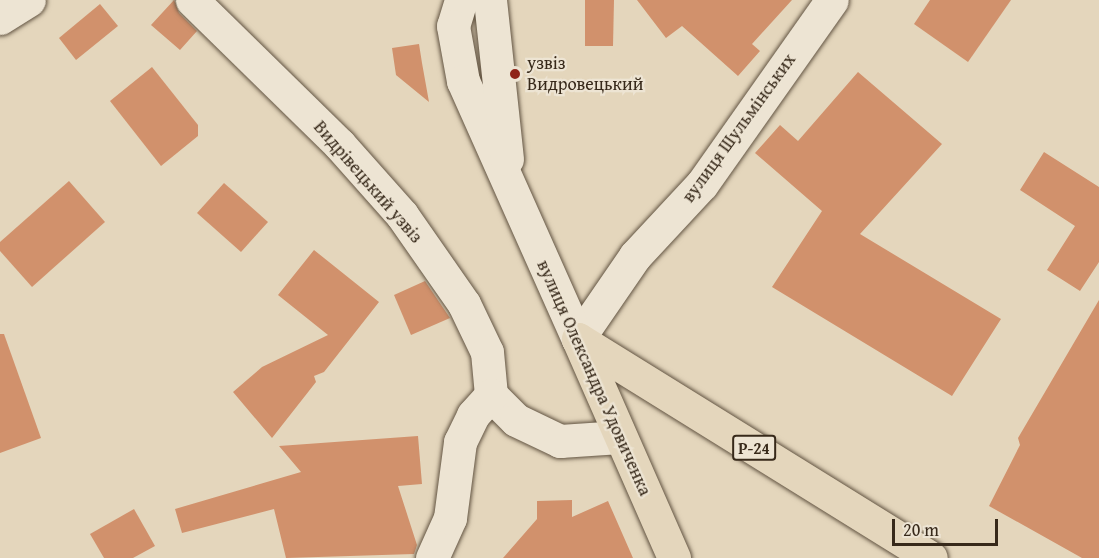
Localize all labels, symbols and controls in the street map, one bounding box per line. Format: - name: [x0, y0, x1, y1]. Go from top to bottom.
- street label: вулиця Шульмінських: [678, 49, 800, 207]
- place label: узвіз Видровецький: [527, 53, 643, 96]
- marker: узвіз Видровецький: [508, 67, 522, 81]
- street label: Видрівецький узвіз: [309, 116, 427, 248]
- street label: вулиця Олександра Удовиченка: [532, 257, 656, 499]
- road number: Р-24: [732, 435, 777, 461]
- scale bar: [895, 507, 1002, 545]
- text: 20 m: [903, 516, 939, 543]

